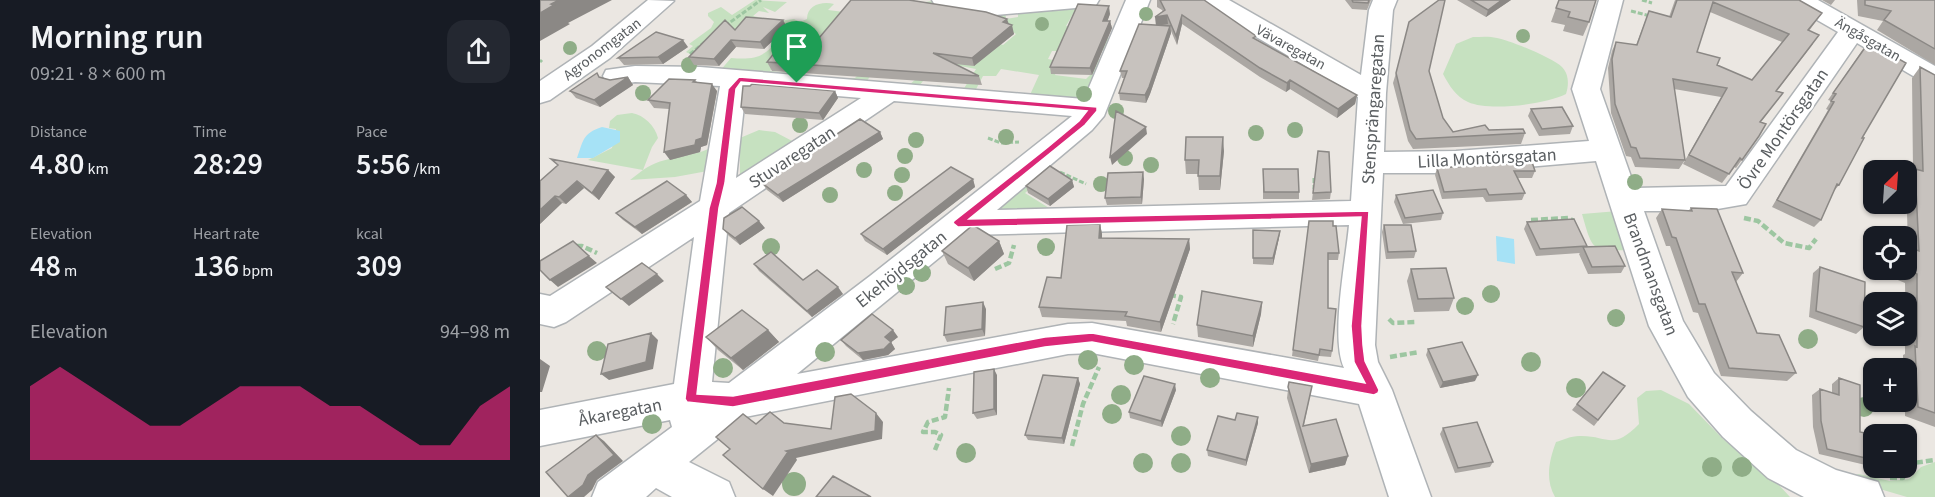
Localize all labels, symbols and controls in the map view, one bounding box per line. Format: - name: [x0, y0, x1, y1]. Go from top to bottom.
- street label: Ängåsgatan: [1831, 12, 1904, 67]
- street label: Agronomgatan: [559, 13, 646, 86]
- text: Morning run: [30, 14, 204, 61]
- button: share: [447, 20, 510, 83]
- street label: Vävaregatan: [1252, 20, 1329, 75]
- pin: [771, 21, 822, 83]
- icon: arrive: [780, 30, 813, 63]
- street label: Stensprängaregatan: [1356, 33, 1391, 185]
- text: 09:21 · 8 × 600 m: [30, 60, 166, 88]
- street label: Övre Montörsgatan: [1732, 63, 1835, 195]
- street label: Stuvaregatan: [744, 120, 841, 195]
- text: Distance: [30, 121, 87, 143]
- text: Time: [193, 121, 227, 143]
- text: Pace: [356, 121, 387, 143]
- street label: Lilla Montörsgatan: [1417, 142, 1557, 175]
- text: 4.80: [30, 143, 84, 186]
- text: 28:29: [193, 143, 263, 186]
- text: 5:56: [356, 143, 410, 186]
- text: km: [84, 158, 109, 180]
- text: /km: [410, 158, 440, 180]
- north arrow: [1863, 160, 1917, 214]
- map controls: [1863, 160, 1917, 478]
- street label: Brandmansgatan: [1617, 209, 1684, 339]
- text: Elevation: [30, 223, 92, 245]
- text: Heart rate: [193, 223, 260, 245]
- text: kcal: [356, 223, 383, 245]
- street label: Ekehöjdsgatan: [850, 225, 952, 314]
- button: locate: [1863, 226, 1917, 280]
- text: 48: [30, 245, 61, 288]
- text: 136: [193, 245, 239, 288]
- text: 309: [356, 245, 402, 288]
- text: m: [61, 260, 77, 282]
- text: bpm: [239, 260, 273, 282]
- button: layers: [1863, 292, 1917, 346]
- text: Elevation: [30, 318, 108, 346]
- text: 94–98 m: [440, 318, 510, 346]
- button: +: [1863, 358, 1917, 412]
- street label: Åkaregatan: [576, 392, 664, 433]
- button: −: [1863, 424, 1917, 478]

